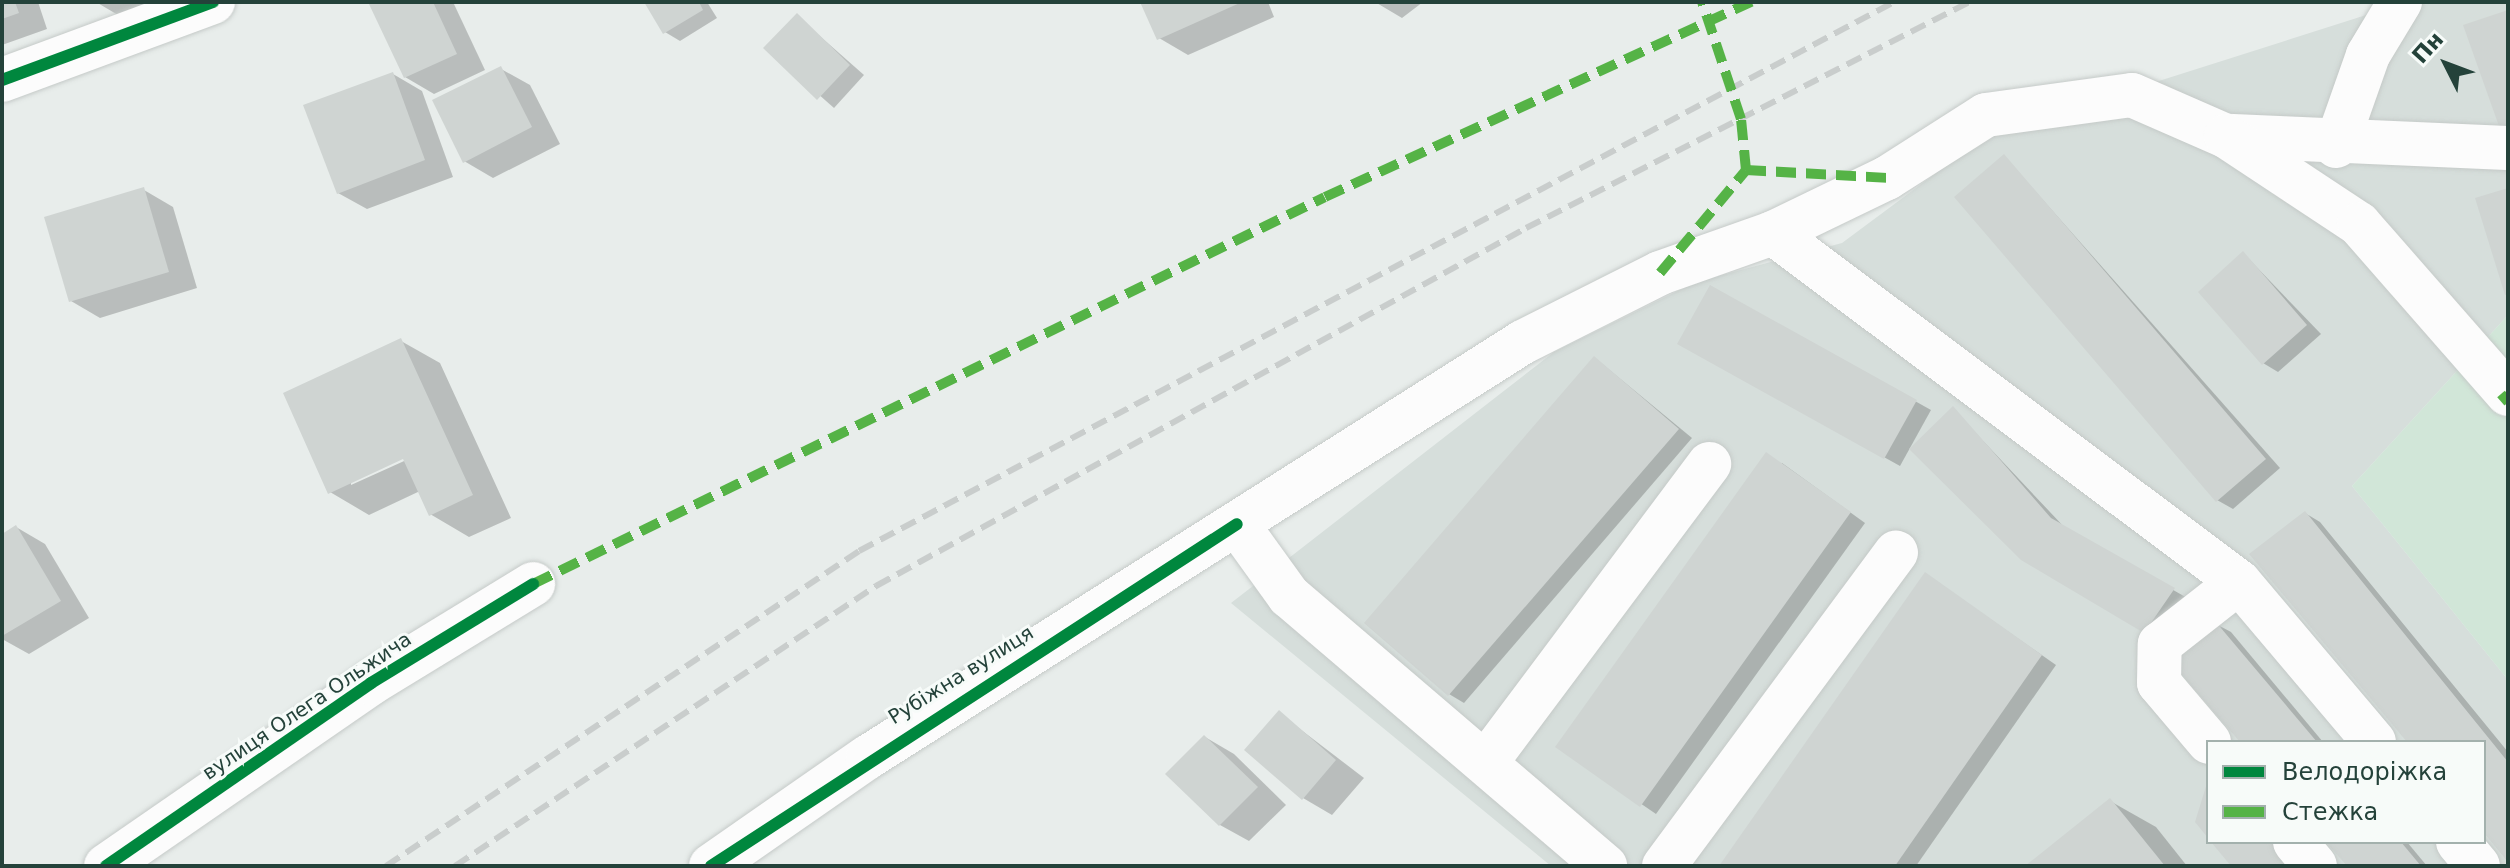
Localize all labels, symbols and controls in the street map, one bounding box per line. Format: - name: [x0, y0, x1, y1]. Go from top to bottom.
- north arrow: [2406, 24, 2486, 104]
- text: Пн: [2407, 27, 2448, 68]
- street label: Рубіжна вулиця: [884, 621, 1038, 729]
- street label: вулиця Олега Ольжича: [198, 627, 416, 785]
- legend: [2206, 740, 2486, 844]
- text: Велодоріжка: [2282, 758, 2447, 786]
- text: Стежка: [2282, 798, 2378, 826]

